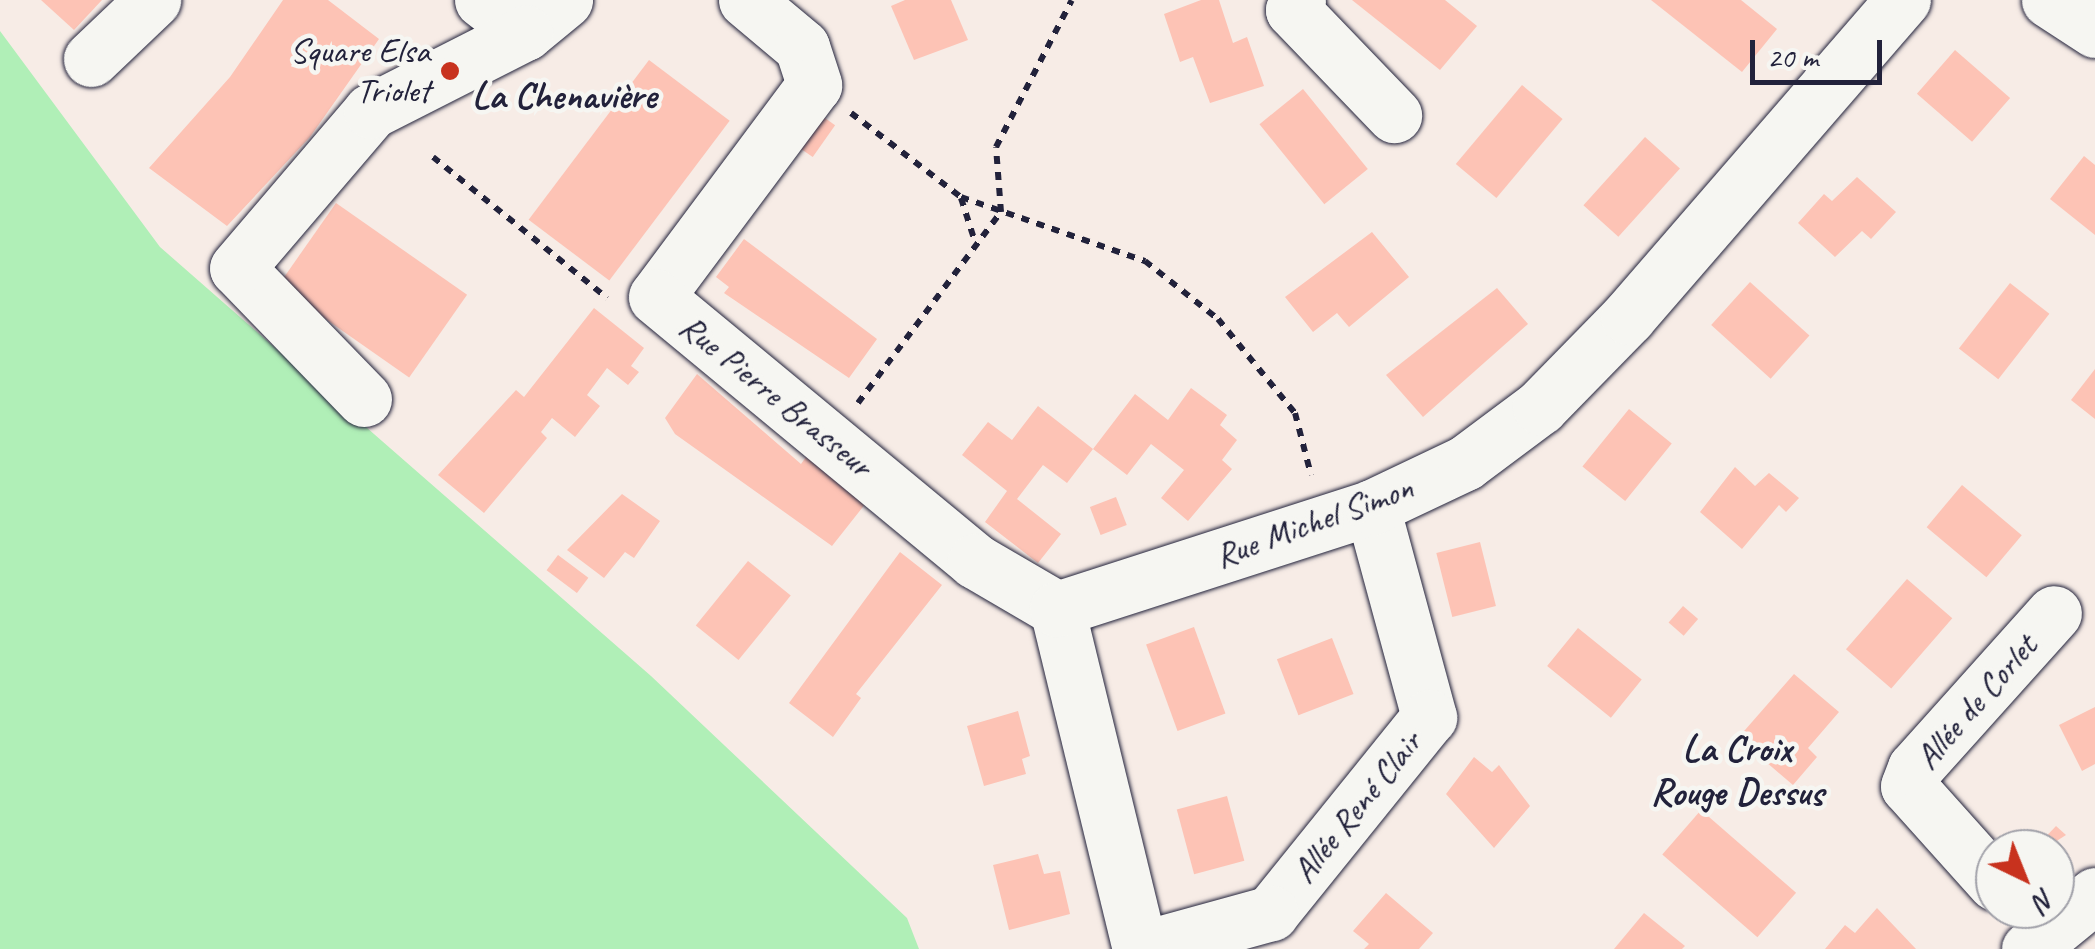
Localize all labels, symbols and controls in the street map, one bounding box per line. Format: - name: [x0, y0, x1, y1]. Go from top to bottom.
- scale bar: [1755, 20, 1888, 82]
- place label: Square Elsa Triolet: [290, 30, 430, 112]
- text: 20 m: [1767, 38, 1818, 76]
- marker: Square Elsa Triolet: [439, 60, 461, 82]
- district label: La Chenavière: [473, 73, 655, 119]
- street label: Rue Pierre Brasseur: [671, 305, 881, 487]
- street label: Rue Michel Simon: [1209, 467, 1419, 577]
- street label: Allée de Corlet: [1906, 626, 2046, 778]
- street label: Allée René Clair: [1283, 723, 1431, 891]
- district label: La Croix Rouge Dessus: [1650, 726, 1824, 816]
- north arrow: [1975, 829, 2075, 929]
- text: N: [2026, 881, 2063, 919]

